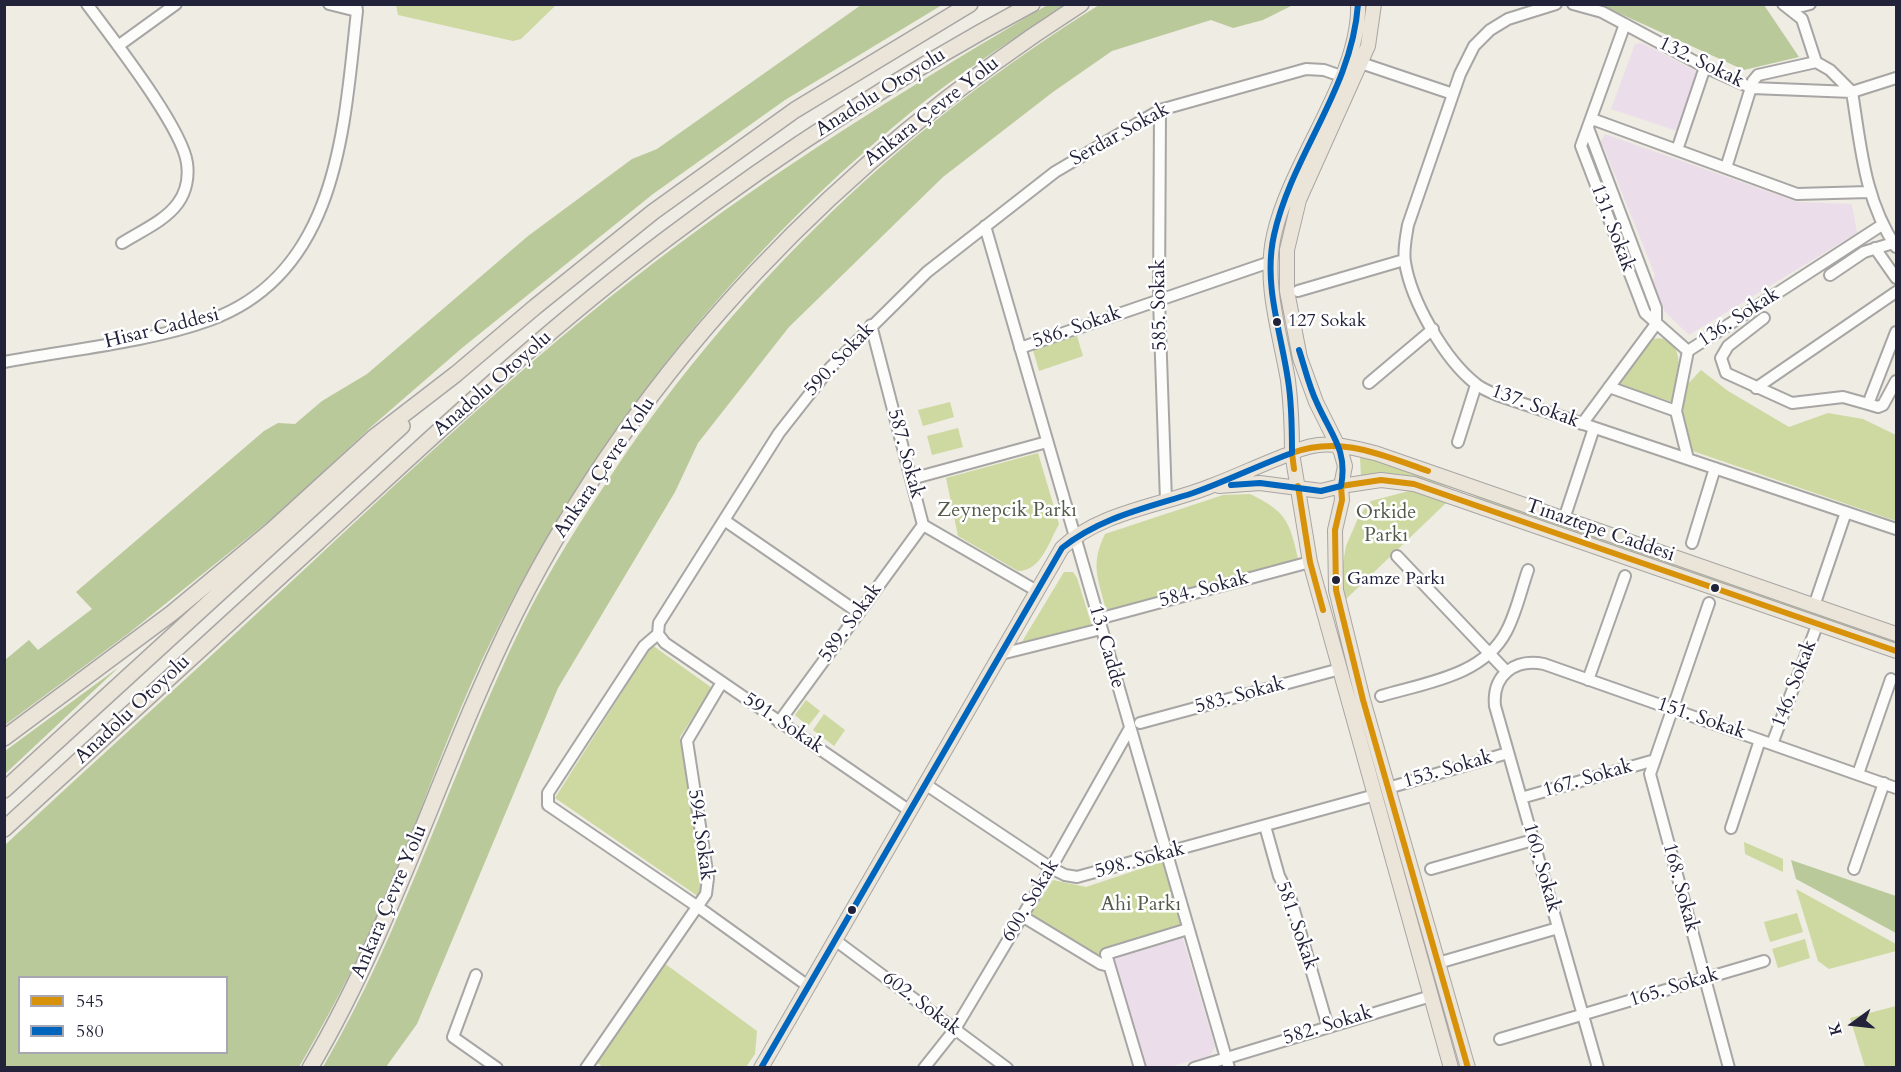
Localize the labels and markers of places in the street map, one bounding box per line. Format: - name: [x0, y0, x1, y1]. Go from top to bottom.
- place label: 127 Sokak: [1288, 311, 1366, 333]
- marker: 127 Sokak: [1271, 316, 1283, 328]
- place label: Gamze Parkı: [1347, 569, 1445, 591]
- marker: Gamze Parkı: [1330, 574, 1342, 586]
- unlabelled marker: [1709, 582, 1721, 594]
- unlabelled marker: [846, 904, 858, 916]

